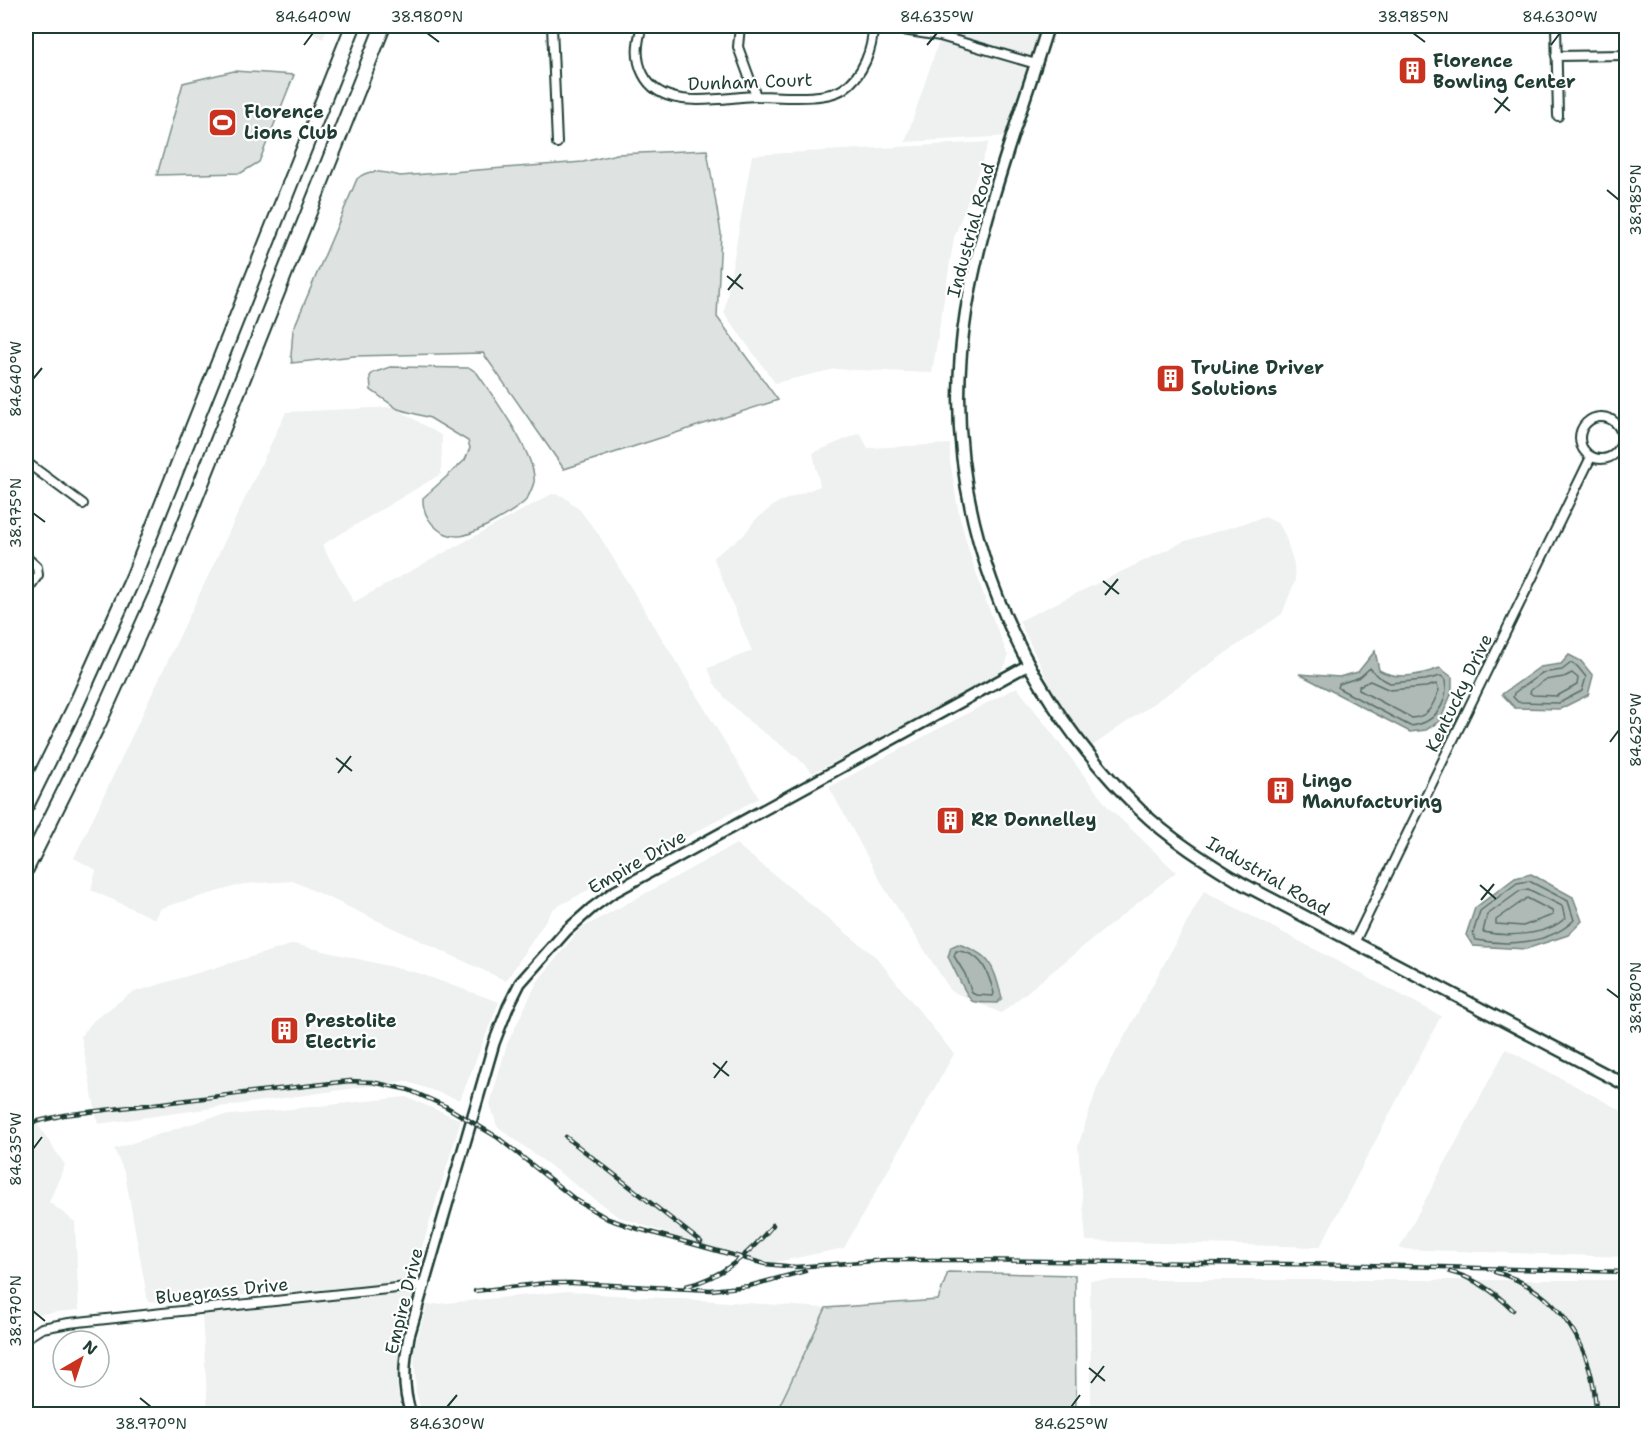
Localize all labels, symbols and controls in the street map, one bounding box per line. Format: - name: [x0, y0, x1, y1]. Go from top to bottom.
- text: 84.640°W: [275, 7, 351, 27]
- text: 38.980°N: [391, 7, 463, 27]
- text: 84.635°W: [900, 7, 974, 27]
- text: 38.985°N: [1377, 7, 1449, 27]
- text: 84.630°W: [1522, 7, 1598, 27]
- place label: Florence Bowling Center: [1433, 49, 1576, 94]
- building icon: Florence Bowling Center: [1396, 55, 1428, 87]
- street label: Dunham Court: [687, 68, 813, 96]
- place label: Florence Lions Club: [244, 100, 338, 145]
- sports icon: Florence Lions Club: [207, 106, 239, 138]
- street label: Industrial Road: [941, 160, 1001, 300]
- text: 38.985°N: [1626, 164, 1646, 236]
- text: 84.640°W: [6, 341, 26, 417]
- place label: TruLine Driver Solutions: [1191, 356, 1324, 401]
- building icon: TruLine Driver Solutions: [1154, 362, 1186, 394]
- text: 38.975°N: [6, 478, 26, 548]
- street label: Kentucky Drive: [1420, 630, 1498, 756]
- text: 84.625°W: [1626, 693, 1646, 767]
- place label: Lingo Manufacturing: [1302, 769, 1442, 814]
- building icon: Lingo Manufacturing: [1265, 775, 1297, 807]
- building icon: RR Donnelley: [934, 804, 966, 836]
- place label: RR Donnelley: [971, 808, 1096, 832]
- street label: Empire Drive: [584, 824, 690, 900]
- street label: Industrial Road: [1202, 831, 1334, 921]
- text: 38.980°N: [1626, 962, 1646, 1034]
- place label: Prestolite Electric: [305, 1009, 397, 1054]
- building icon: Prestolite Electric: [268, 1015, 300, 1047]
- text: 84.635°W: [6, 1112, 26, 1186]
- street label: Empire Drive: [379, 1245, 429, 1357]
- street label: Bluegrass Drive: [154, 1272, 290, 1310]
- text: 38.970°N: [6, 1275, 26, 1347]
- north arrow: [51, 1329, 111, 1389]
- text: N: [79, 1336, 102, 1360]
- text: 38.970°N: [115, 1414, 187, 1434]
- text: 84.630°W: [409, 1414, 485, 1434]
- text: 84.625°W: [1034, 1414, 1108, 1434]

